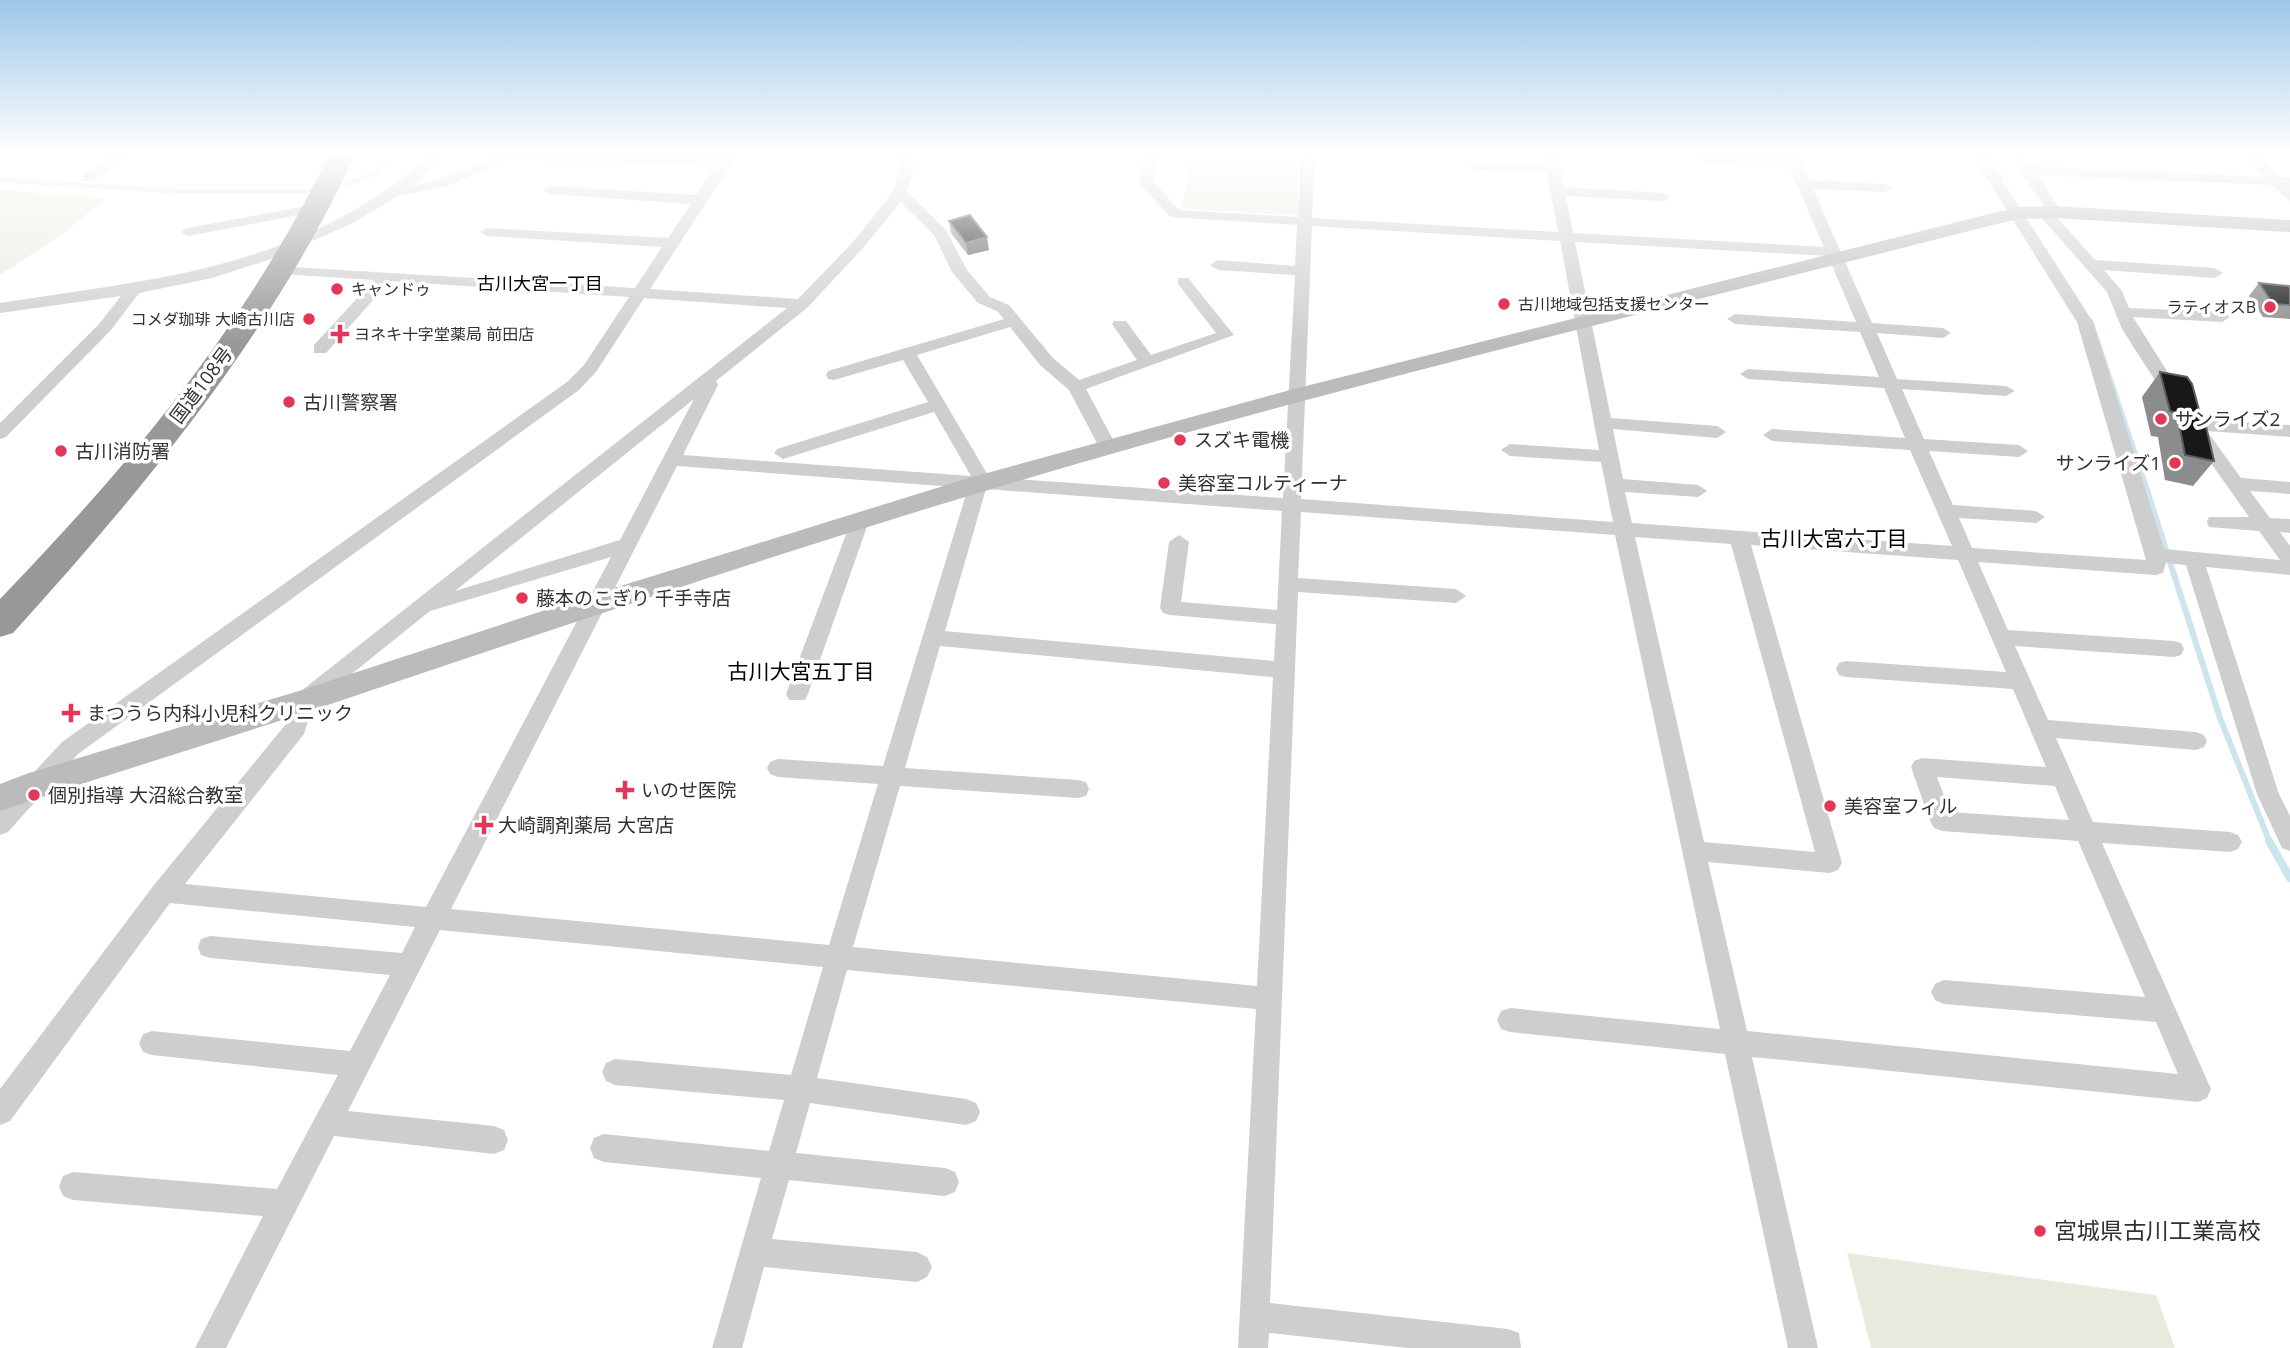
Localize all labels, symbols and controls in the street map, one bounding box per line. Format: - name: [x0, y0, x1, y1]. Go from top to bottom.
- district label: 古川大宮一丁目: [477, 271, 603, 295]
- place label: キャンドゥ: [351, 278, 431, 300]
- marker: キャンドゥ: [329, 281, 345, 297]
- place label: 古川地域包括支援センター: [1518, 293, 1710, 315]
- marker: 古川地域包括支援センター: [1496, 296, 1512, 312]
- place label: ラティオスB: [2167, 296, 2256, 318]
- marker: ラティオスB: [2262, 299, 2278, 315]
- place label: コメダ珈琲 大崎古川店: [131, 308, 295, 330]
- marker: コメダ珈琲 大崎古川店: [301, 311, 317, 327]
- place label: ヨネキ十字堂薬局 前田店: [354, 323, 534, 345]
- marker: ヨネキ十字堂薬局 前田店: [332, 326, 348, 342]
- street label: 国道108号: [164, 341, 238, 429]
- place label: 古川警察署: [303, 389, 398, 415]
- marker: 古川警察署: [281, 394, 297, 410]
- place label: サンライズ2: [2175, 406, 2280, 432]
- marker: サンライズ2: [2153, 411, 2169, 427]
- place label: スズキ電機: [1194, 427, 1289, 453]
- marker: スズキ電機: [1172, 432, 1188, 448]
- place label: 古川消防署: [75, 438, 170, 464]
- marker: 古川消防署: [53, 443, 69, 459]
- place label: サンライズ1: [2056, 450, 2161, 476]
- marker: サンライズ1: [2167, 455, 2183, 471]
- place label: 美容室コルティーナ: [1178, 470, 1348, 496]
- marker: 美容室コルティーナ: [1156, 475, 1172, 491]
- district label: 古川大宮六丁目: [1761, 524, 1908, 552]
- place label: 藤本のこぎり 千手寺店: [536, 585, 731, 611]
- marker: 藤本のこぎり 千手寺店: [514, 590, 530, 606]
- district label: 古川大宮五丁目: [728, 657, 875, 685]
- place label: まつうら内科小児科クリニック: [87, 700, 353, 726]
- marker: まつうら内科小児科クリニック: [61, 703, 81, 723]
- place label: いのせ医院: [641, 777, 736, 803]
- marker: いのせ医院: [615, 780, 635, 800]
- place label: 個別指導 大沼総合教室: [48, 782, 243, 808]
- marker: 個別指導 大沼総合教室: [26, 787, 42, 803]
- place label: 美容室フィル: [1844, 793, 1958, 819]
- marker: 美容室フィル: [1822, 798, 1838, 814]
- place label: 大崎調剤薬局 大宮店: [498, 812, 674, 838]
- marker: 大崎調剤薬局 大宮店: [476, 817, 492, 833]
- place label: 宮城県古川工業高校: [2054, 1214, 2261, 1246]
- marker: 宮城県古川工業高校: [2032, 1223, 2048, 1239]

